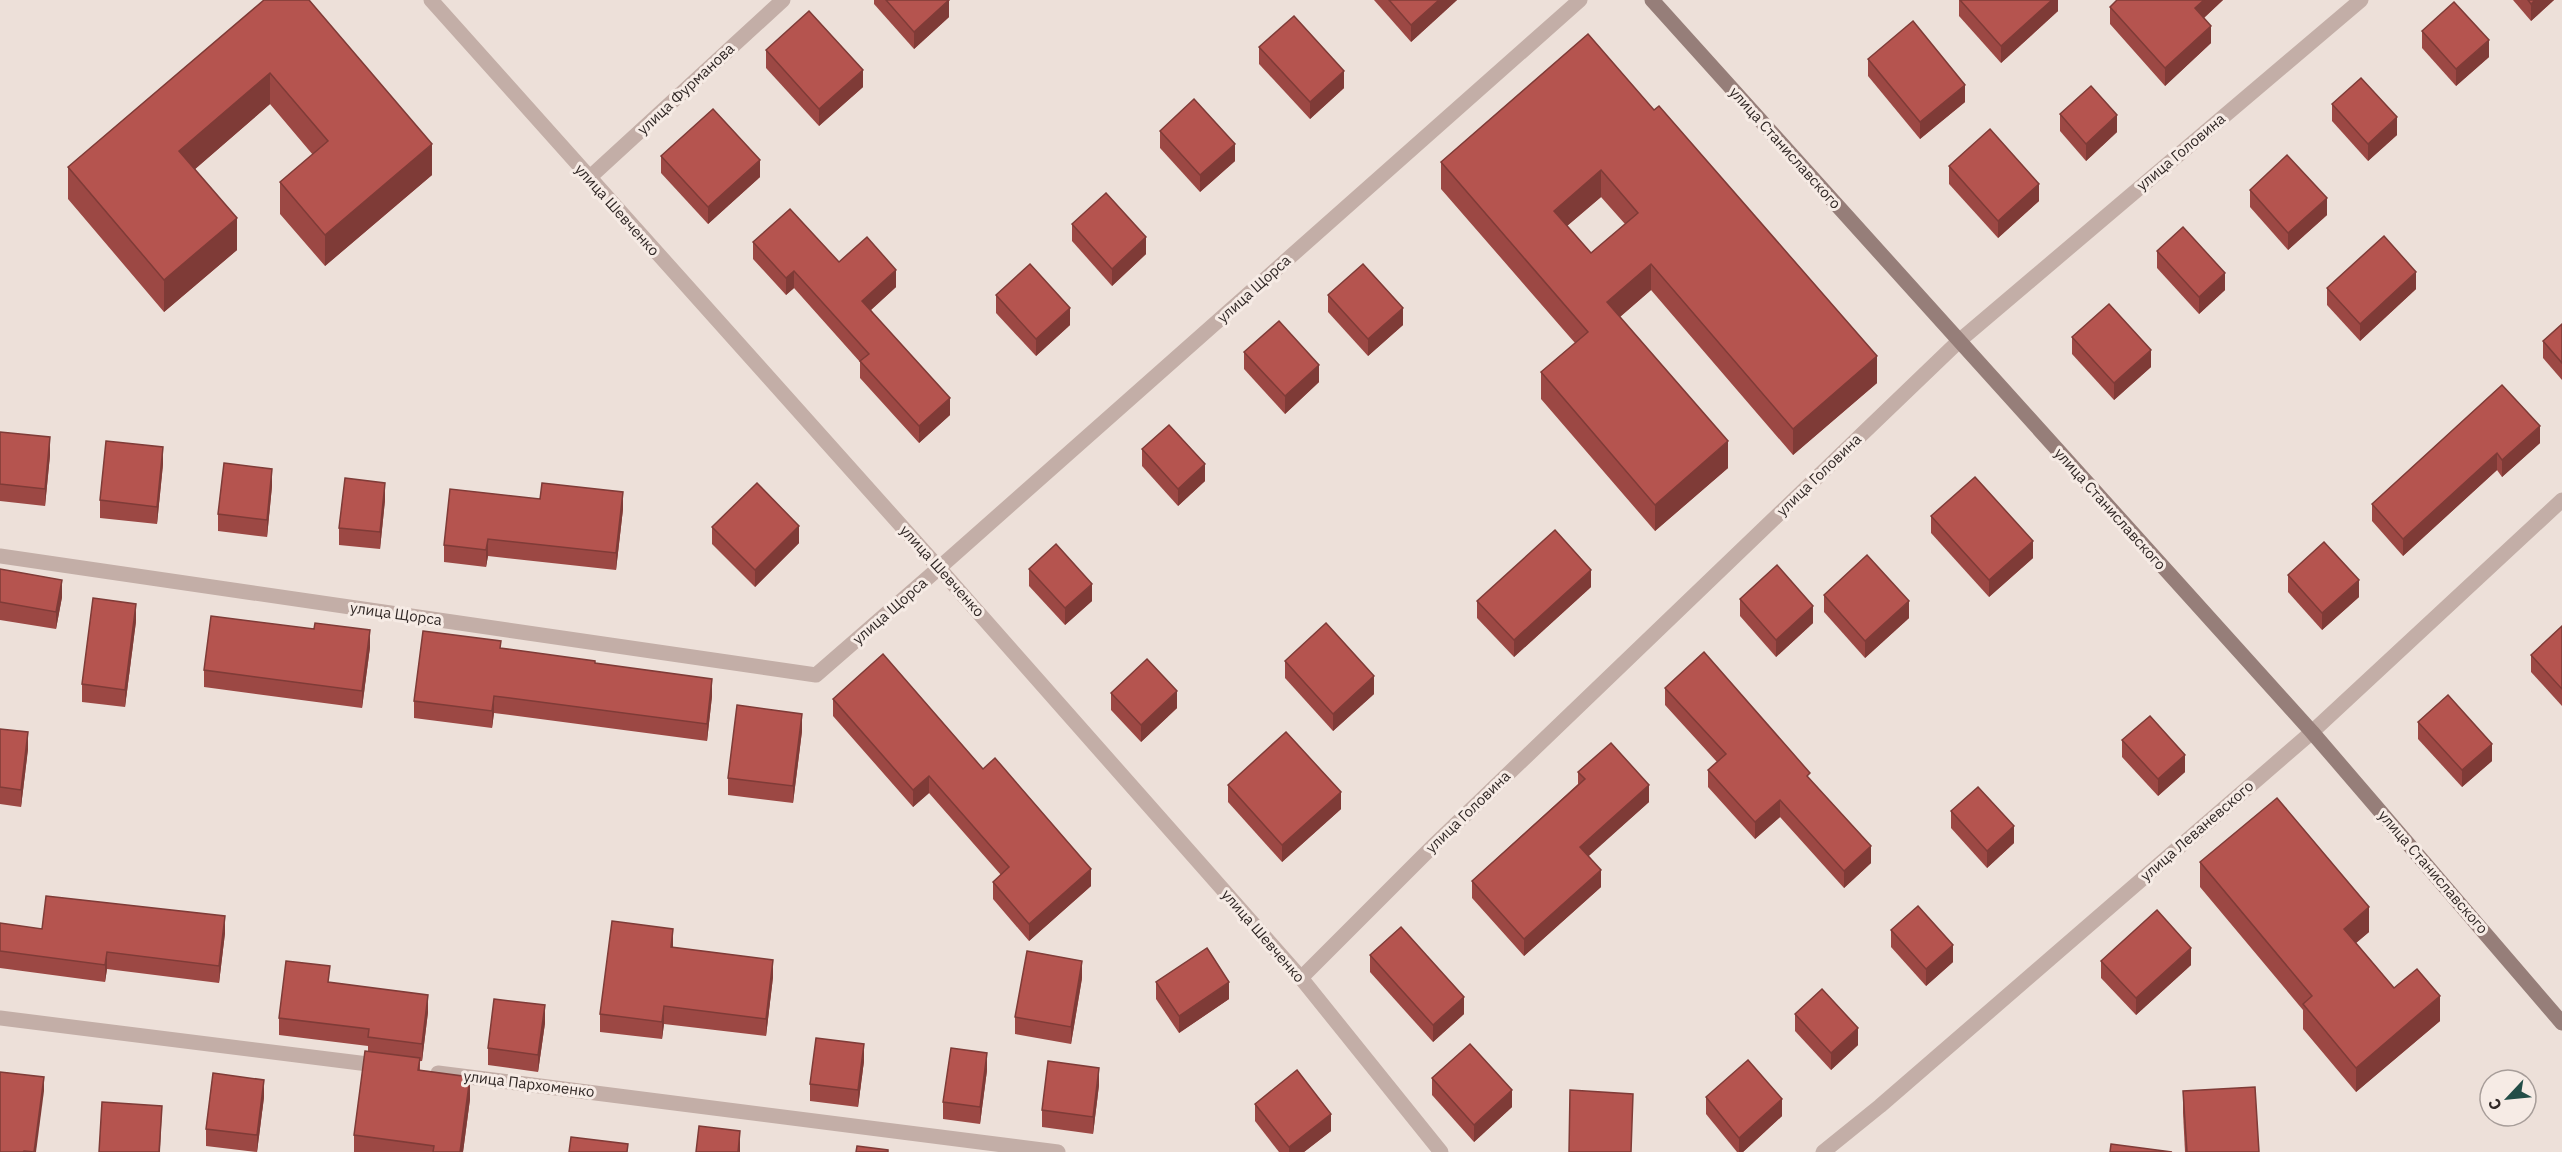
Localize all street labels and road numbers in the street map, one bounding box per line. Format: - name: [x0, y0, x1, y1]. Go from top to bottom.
- street label: улица Фурманова: [633, 39, 738, 139]
- street label: улица Станиславского: [1725, 83, 1845, 213]
- street label: улица Головина: [2132, 109, 2229, 194]
- street label: улица Шевченко: [571, 160, 664, 260]
- street label: улица Щорса: [1213, 251, 1294, 327]
- street label: улица Головина: [1772, 429, 1865, 520]
- street label: улица Станиславского: [2050, 444, 2170, 574]
- street label: улица Шевченко: [896, 521, 989, 621]
- street label: улица Щорса: [849, 573, 931, 648]
- street label: улица Щорса: [349, 598, 443, 629]
- street label: улица Головина: [1421, 766, 1514, 857]
- street label: улица Леваневского: [2136, 776, 2257, 885]
- street label: улица Станиславского: [2374, 806, 2492, 938]
- street label: улица Шевченко: [1218, 885, 1309, 986]
- street label: улица Пархоменко: [463, 1066, 596, 1101]

